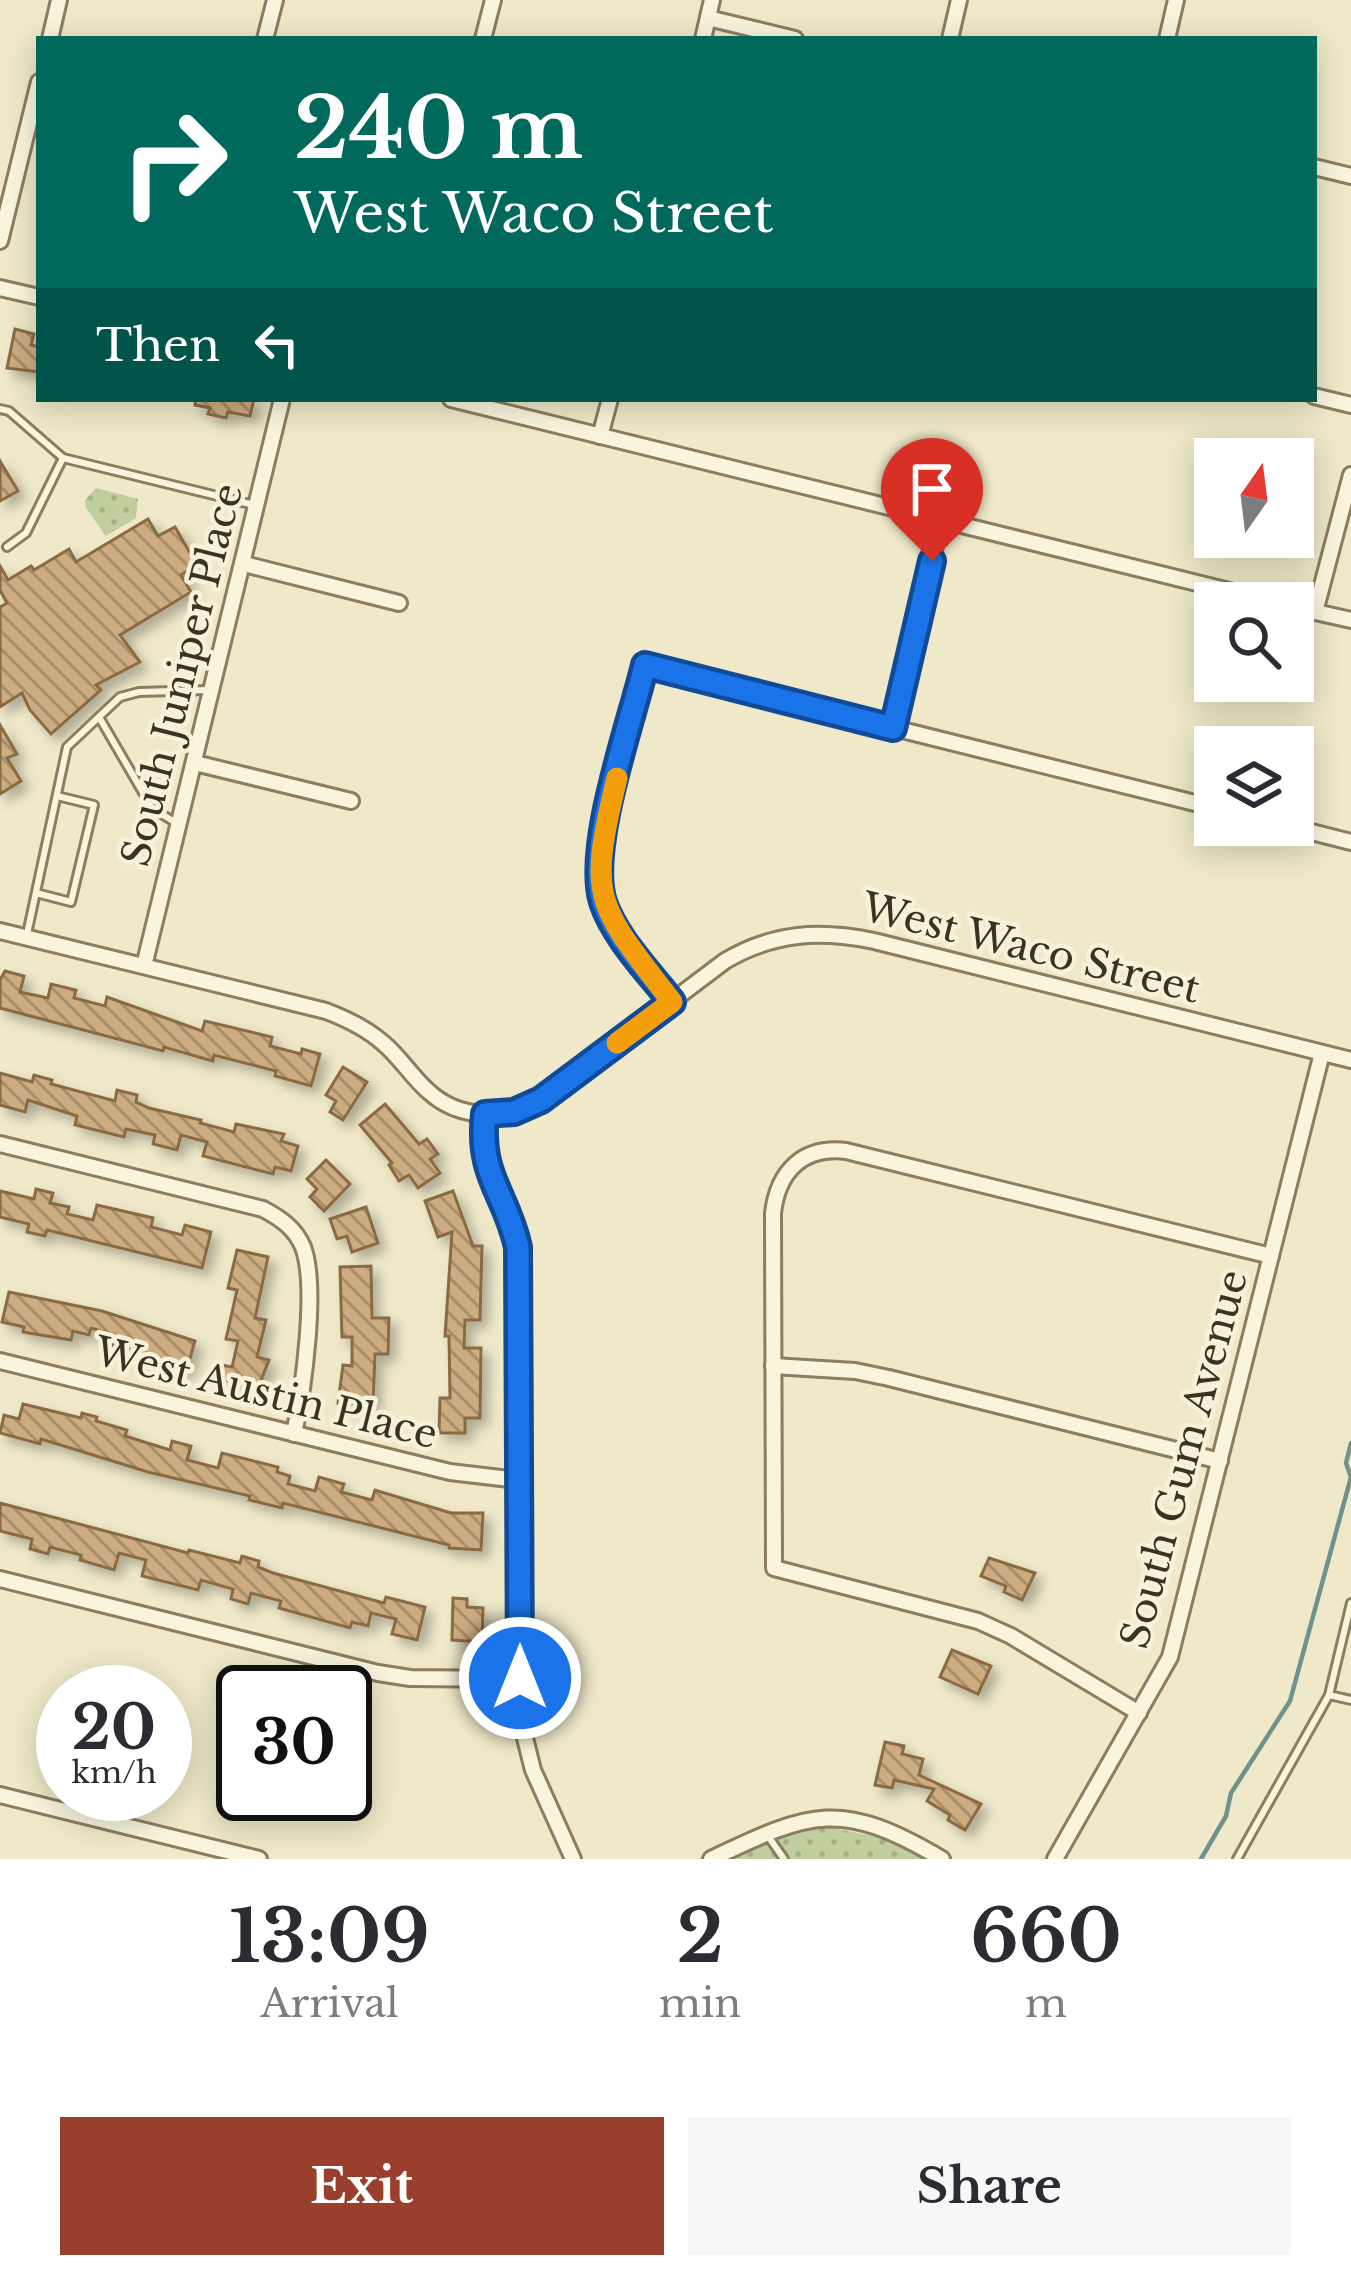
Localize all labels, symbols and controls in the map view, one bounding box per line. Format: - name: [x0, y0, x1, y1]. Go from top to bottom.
- text: 240 m: [294, 77, 583, 181]
- icon: right: [96, 84, 252, 240]
- text: West Waco Street: [294, 180, 773, 247]
- icon: left: [244, 312, 310, 378]
- text: Then: [96, 317, 220, 373]
- pin: [881, 438, 983, 561]
- north arrow: [1194, 438, 1314, 558]
- map controls: [1194, 438, 1314, 846]
- icon: arrive: [899, 456, 965, 522]
- street label: South Juniper Place: [111, 479, 253, 871]
- button: search: [1194, 582, 1314, 702]
- button: layers: [1194, 726, 1314, 846]
- street label: West Waco Street: [856, 882, 1205, 1014]
- street label: South Gum Avenue: [1110, 1264, 1258, 1654]
- street label: West Austin Place: [89, 1327, 442, 1459]
- position arrow: [457, 1615, 583, 1741]
- speed limit sign: 30: [216, 1665, 372, 1821]
- text: 20: [72, 1691, 156, 1765]
- text: km/h: [71, 1754, 157, 1791]
- text: 13:09: [229, 1892, 430, 1981]
- text: 2: [677, 1892, 724, 1981]
- text: 660: [970, 1892, 1122, 1981]
- text: Arrival: [260, 1979, 399, 2028]
- text: min: [659, 1979, 741, 2028]
- text: m: [1025, 1979, 1067, 2028]
- button: Exit: [60, 2117, 664, 2255]
- button: Share: [688, 2117, 1291, 2255]

